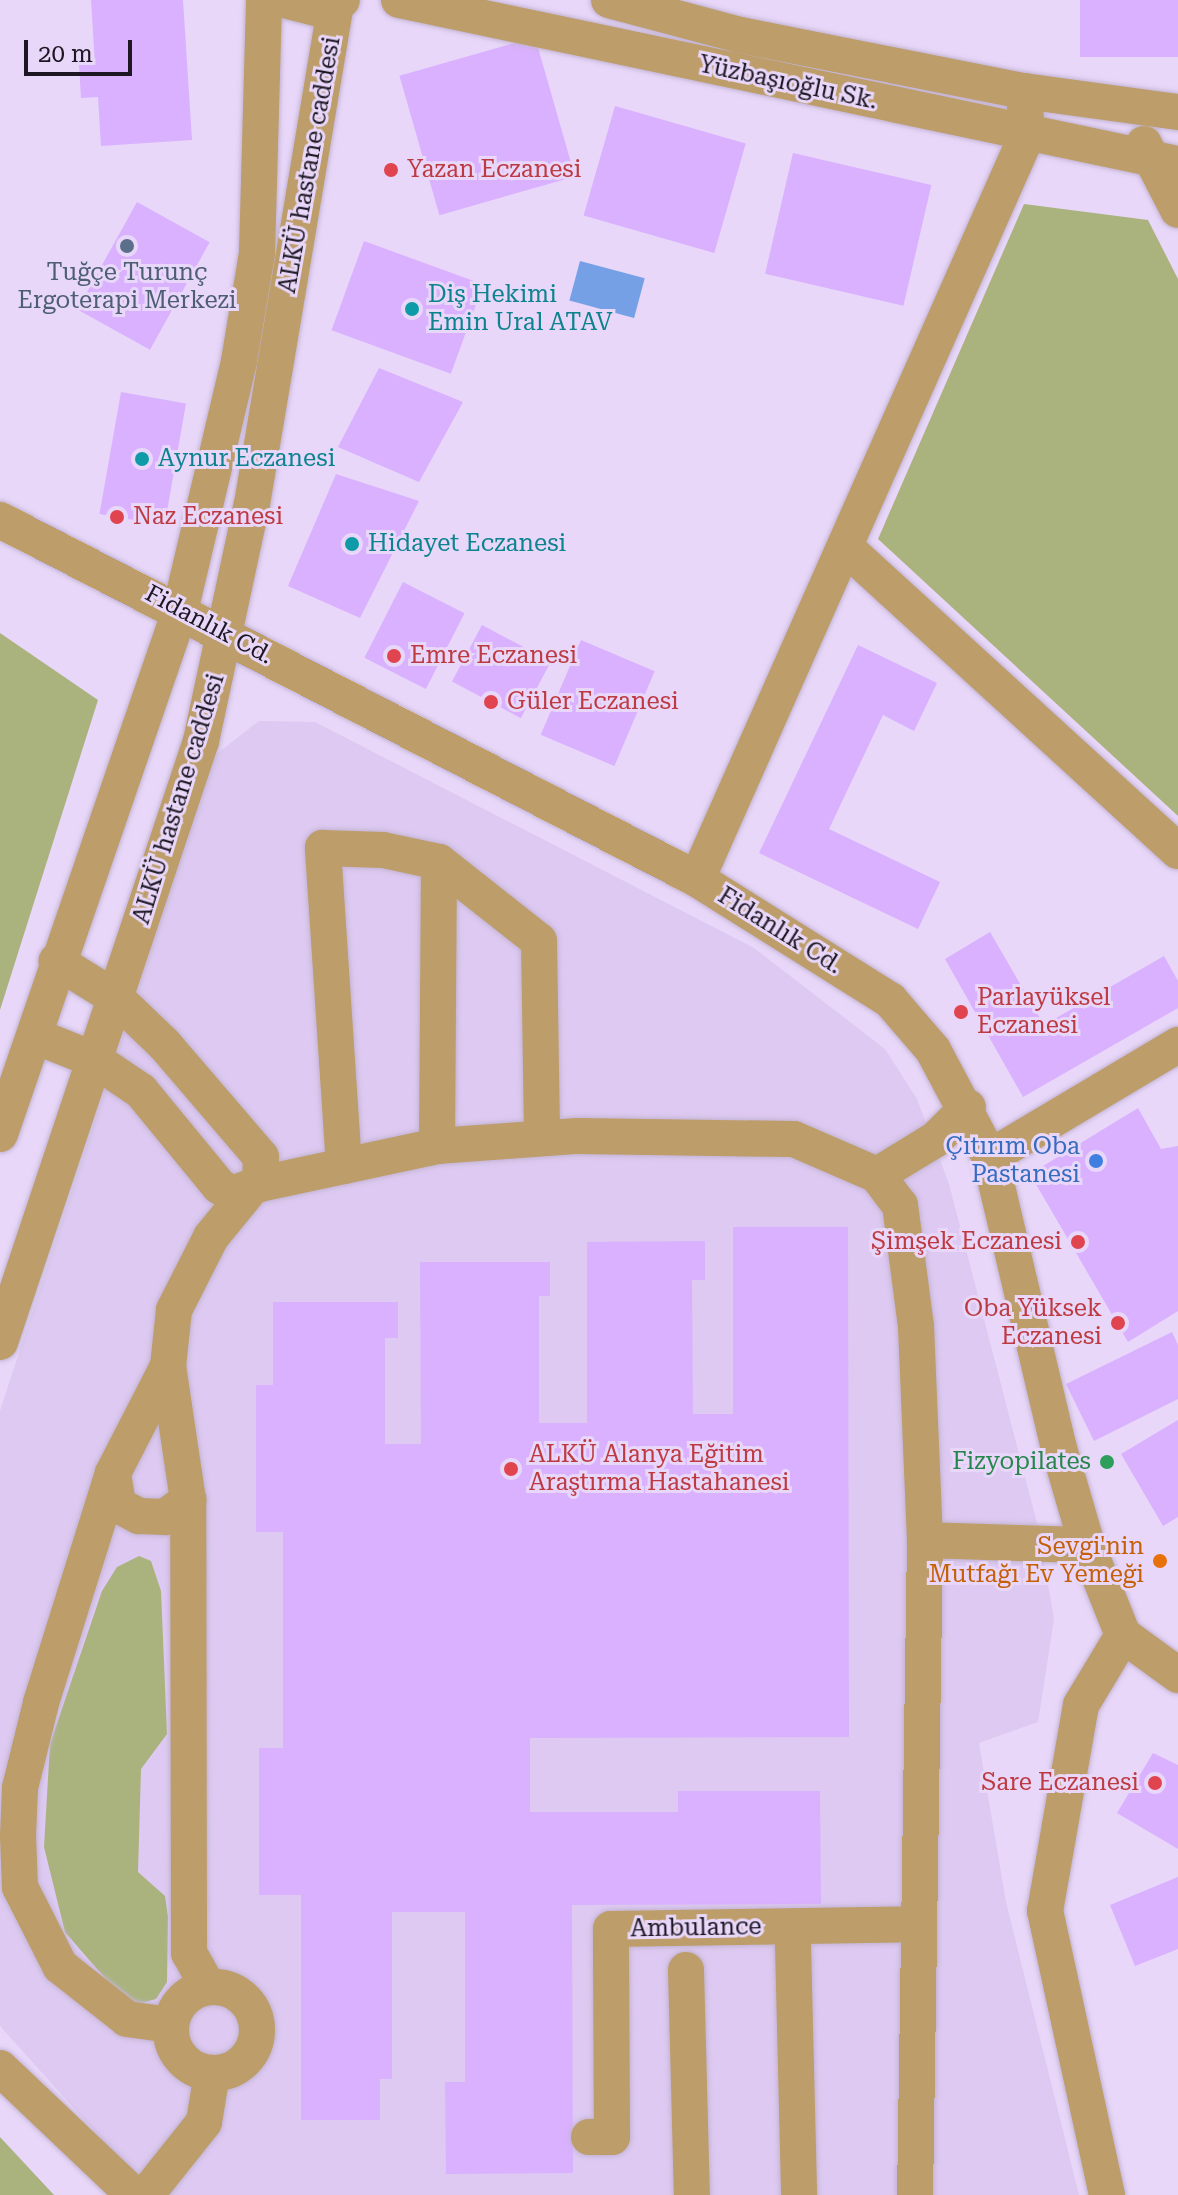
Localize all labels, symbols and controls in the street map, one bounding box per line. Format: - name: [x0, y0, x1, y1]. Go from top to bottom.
- scale bar: [28, 24, 136, 74]
- street label: ALKÜ hastane caddesi: [273, 35, 347, 295]
- text: 20 m: [38, 40, 93, 68]
- street label: Yüzbaşıoğlu Sk.: [696, 50, 880, 116]
- place label: Yazan Eczanesi: [407, 156, 581, 184]
- marker: Yazan Eczanesi: [382, 161, 400, 179]
- marker: Tuğçe Turunç Ergoterapi Merkezi: [118, 237, 136, 255]
- place label: Tuğçe Turunç Ergoterapi Merkezi: [18, 259, 236, 315]
- place label: Diş Hekimi Emin Ural ATAV: [428, 281, 613, 337]
- marker: Diş Hekimi Emin Ural ATAV: [403, 300, 421, 318]
- place label: Aynur Eczanesi: [158, 445, 335, 473]
- marker: Aynur Eczanesi: [133, 450, 151, 468]
- place label: Naz Eczanesi: [133, 503, 283, 531]
- marker: Naz Eczanesi: [108, 508, 126, 526]
- place label: Hidayet Eczanesi: [368, 530, 566, 558]
- marker: Hidayet Eczanesi: [343, 535, 361, 553]
- street label: Fidanlık Cd.: [140, 579, 278, 671]
- place label: Emre Eczanesi: [410, 642, 577, 670]
- marker: Emre Eczanesi: [385, 647, 403, 665]
- street label: ALKÜ hastane caddesi: [127, 671, 231, 927]
- place label: Güler Eczanesi: [507, 688, 679, 716]
- marker: Güler Eczanesi: [482, 693, 500, 711]
- street label: Fidanlık Cd.: [713, 881, 847, 981]
- place label: Parlayüksel Eczanesi: [977, 984, 1110, 1040]
- marker: Parlayüksel Eczanesi: [952, 1003, 970, 1021]
- place label: Çıtırım Oba Pastanesi: [946, 1133, 1080, 1189]
- marker: Çıtırım Oba Pastanesi: [1087, 1152, 1105, 1170]
- place label: Şimşek Eczanesi: [871, 1228, 1062, 1256]
- marker: Şimşek Eczanesi: [1069, 1233, 1087, 1251]
- place label: Oba Yüksek Eczanesi: [964, 1295, 1102, 1351]
- marker: Oba Yüksek Eczanesi: [1109, 1314, 1127, 1332]
- place label: ALKÜ Alanya Eğitim Araştırma Hastahanesi: [529, 1441, 789, 1497]
- place label: Fizyopilates: [952, 1448, 1091, 1476]
- marker: Fizyopilates: [1098, 1453, 1116, 1471]
- marker: ALKÜ Alanya Eğitim Araştırma Hastahanesi: [500, 1458, 522, 1480]
- place label: Sevgi'nin Mutfağı Ev Yemeği: [929, 1533, 1144, 1589]
- marker: Sevgi'nin Mutfağı Ev Yemeği: [1151, 1552, 1169, 1570]
- place label: Sare Eczanesi: [981, 1769, 1139, 1797]
- marker: Sare Eczanesi: [1146, 1774, 1164, 1792]
- street label: Ambulance: [630, 1912, 762, 1944]

